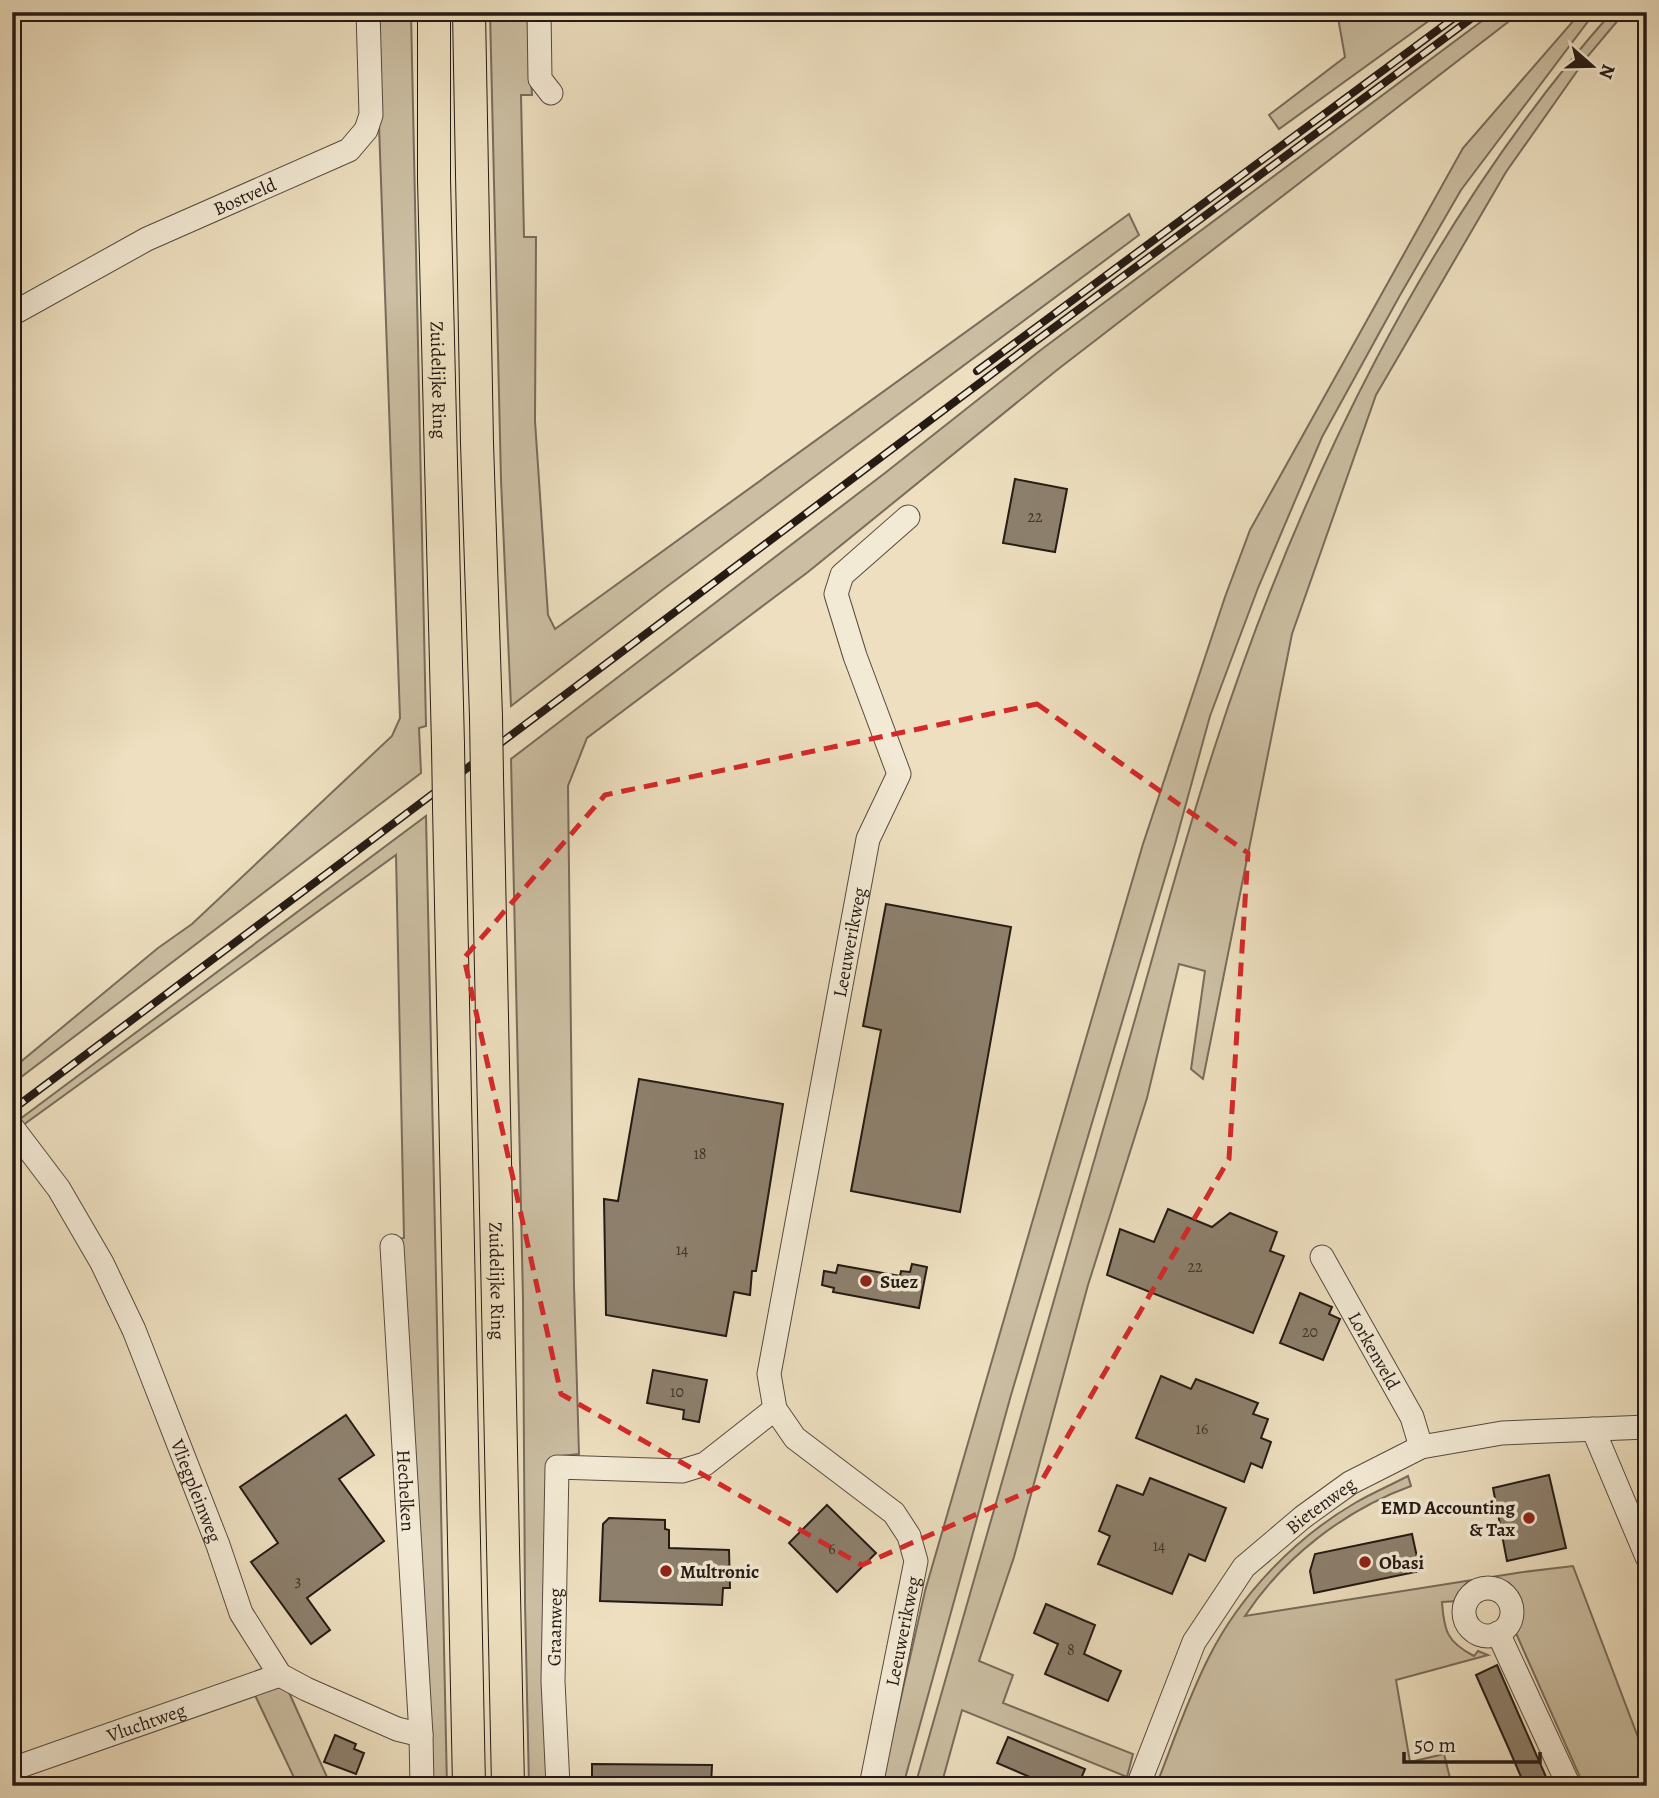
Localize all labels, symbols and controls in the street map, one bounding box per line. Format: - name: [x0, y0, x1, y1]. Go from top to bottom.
- north arrow: [1558, 32, 1628, 102]
- text: N: [1592, 61, 1622, 83]
- street label: Bostveld: [209, 171, 281, 222]
- street label: Zuidelijke Ring: [424, 321, 452, 440]
- house number: 22: [1027, 506, 1043, 528]
- street label: Leeuwerikweg: [827, 885, 873, 1000]
- house number: 18: [693, 1143, 707, 1165]
- street label: Zuidelijke Ring: [482, 1222, 511, 1341]
- house number: 14: [676, 1239, 688, 1261]
- house number: 22: [1187, 1256, 1203, 1278]
- place label: Suez: [880, 1269, 918, 1295]
- marker: Suez: [858, 1273, 874, 1289]
- street label: Lorkenveld: [1341, 1307, 1406, 1395]
- house number: 20: [1302, 1321, 1318, 1343]
- house number: 10: [670, 1381, 684, 1403]
- house number: 16: [1196, 1418, 1208, 1440]
- street label: Vliegpleinweg: [164, 1435, 228, 1547]
- street label: Hechelken: [390, 1449, 421, 1532]
- street label: Bietenweg: [1280, 1471, 1361, 1540]
- place label: EMD Accounting & Tax: [1381, 1495, 1516, 1543]
- marker: EMD Accounting & Tax: [1521, 1510, 1537, 1526]
- house number: 14: [1153, 1535, 1165, 1557]
- house number: 6: [828, 1538, 836, 1560]
- place label: Obasi: [1379, 1550, 1425, 1576]
- marker: Obasi: [1357, 1554, 1373, 1570]
- place label: Multronic: [680, 1559, 759, 1585]
- marker: Multronic: [658, 1563, 674, 1579]
- house number: 3: [295, 1570, 301, 1592]
- street label: Leeuwerikweg: [879, 1574, 927, 1689]
- street label: Graanweg: [541, 1587, 569, 1666]
- house number: 8: [1067, 1639, 1075, 1661]
- street label: Vluchtweg: [102, 1697, 190, 1749]
- scale bar: [1404, 1721, 1540, 1765]
- text: 50 m: [1414, 1731, 1456, 1759]

